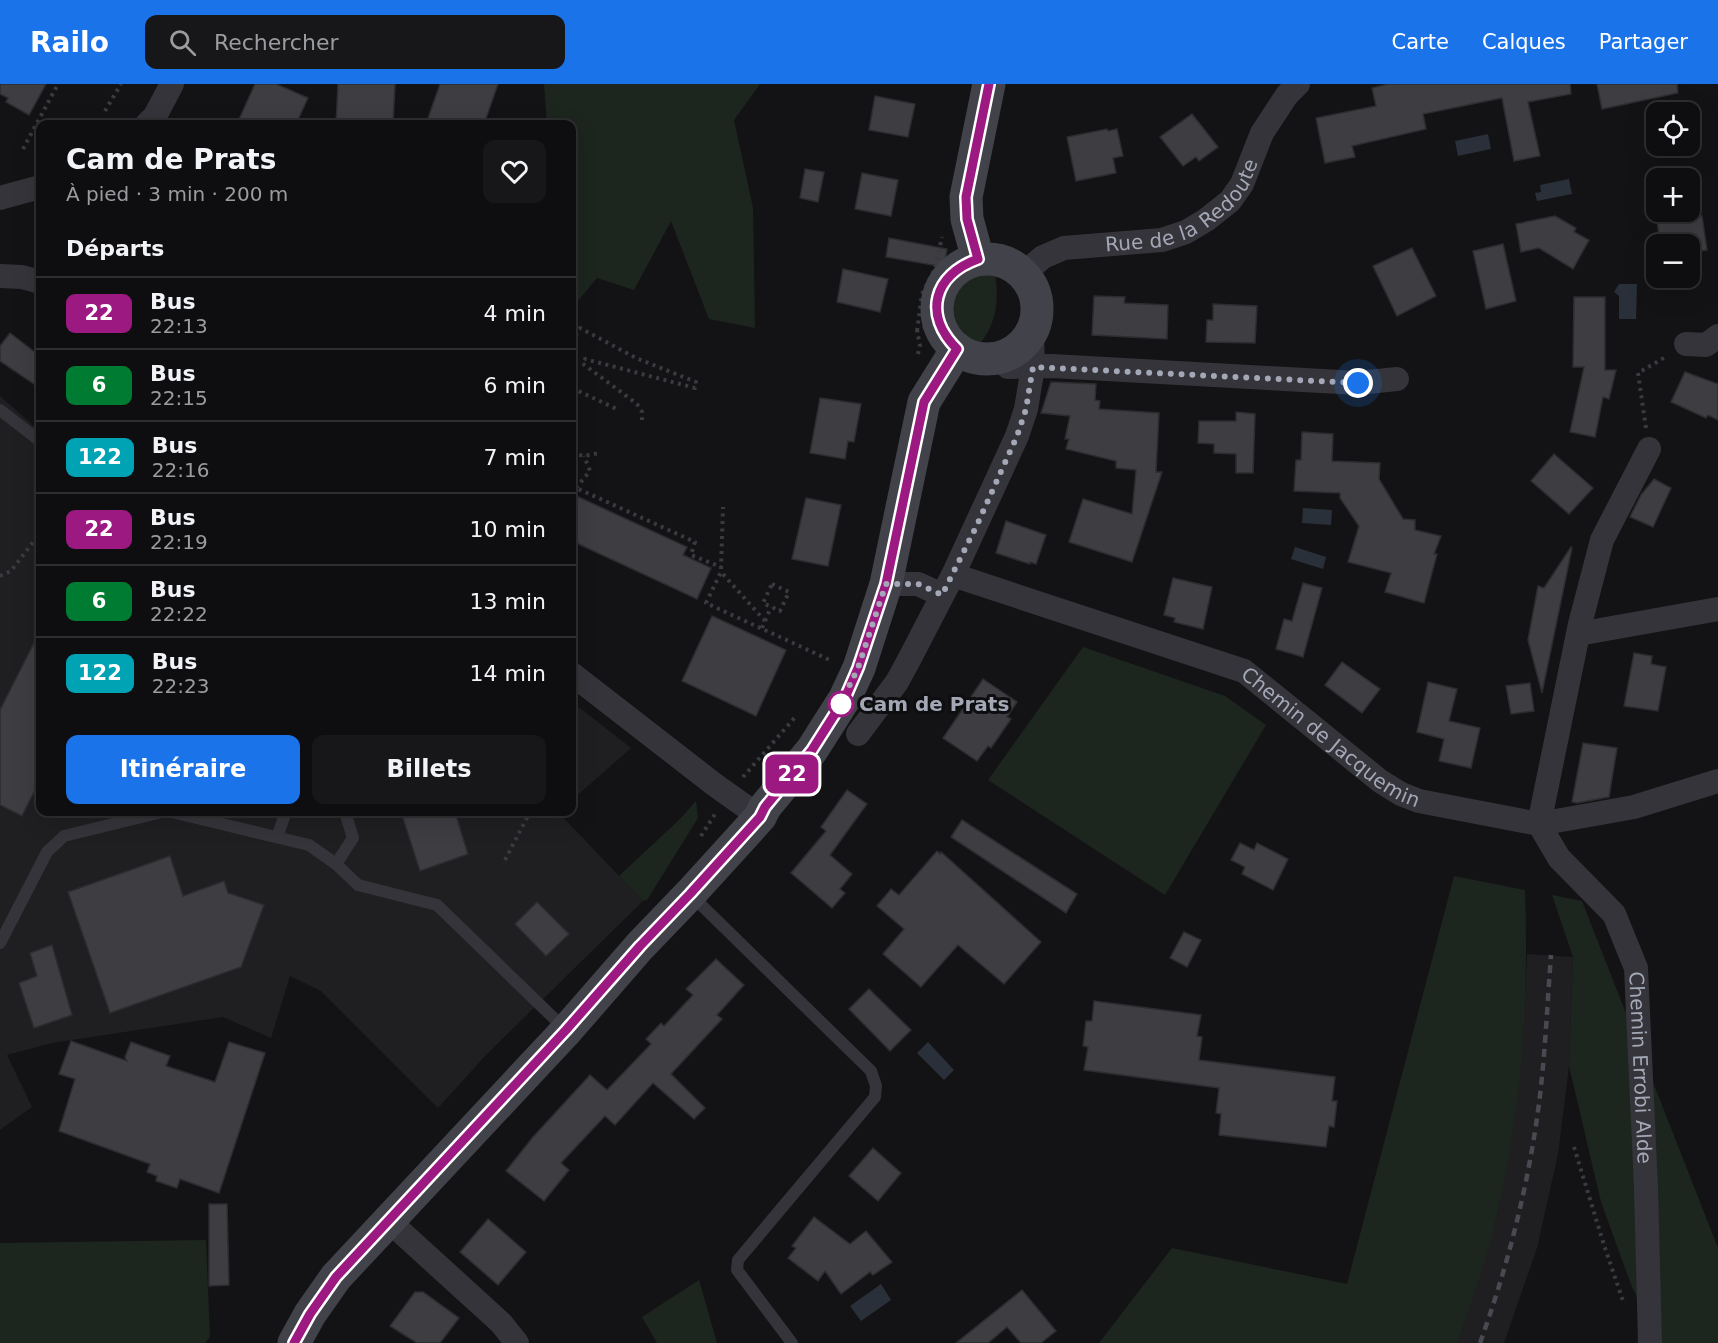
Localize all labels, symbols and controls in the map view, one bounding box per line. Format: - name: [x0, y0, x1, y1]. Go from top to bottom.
- search box: [145, 15, 565, 69]
- text: Railo: [30, 26, 109, 59]
- icon: search: [166, 26, 199, 59]
- text: Rechercher: [214, 30, 338, 55]
- text: Carte: [1392, 30, 1449, 54]
- text: Calques: [1482, 30, 1566, 54]
- text: Partager: [1599, 30, 1688, 54]
- map controls: [1646, 102, 1700, 288]
- button: locate: [1646, 102, 1700, 156]
- button: heart: [483, 140, 546, 203]
- text: Cam de Prats: [66, 143, 276, 176]
- street label: Rue de la Redoute: [1104, 155, 1263, 257]
- button: +: [1646, 168, 1700, 222]
- text: À pied · 3 min · 200 m: [66, 182, 288, 206]
- button: −: [1646, 234, 1700, 288]
- text: Départs: [66, 236, 164, 261]
- text: Bus: [150, 289, 196, 314]
- text: 22: [84, 301, 114, 325]
- text: 4 min: [484, 301, 546, 326]
- text: 22:13: [150, 314, 208, 338]
- text: Bus: [150, 361, 196, 386]
- your location: [1343, 368, 1373, 398]
- text: 6: [92, 373, 106, 397]
- text: 6 min: [484, 373, 546, 398]
- text: 22:15: [150, 386, 208, 410]
- text: Bus: [152, 433, 197, 458]
- text: 122: [78, 445, 122, 469]
- text: 7 min: [484, 445, 546, 470]
- text: 22:16: [152, 458, 209, 482]
- text: Bus: [150, 505, 196, 530]
- text: 22: [84, 517, 114, 541]
- text: 10 min: [470, 517, 546, 542]
- text: 22:19: [150, 530, 208, 554]
- text: Bus: [150, 577, 196, 602]
- text: 6: [92, 589, 106, 613]
- text: 13 min: [470, 589, 546, 614]
- text: 22:22: [150, 602, 208, 626]
- text: Bus: [152, 649, 197, 674]
- text: 122: [78, 661, 122, 685]
- text: 14 min: [470, 661, 546, 686]
- street label: Chemin de Jacquemin: [1236, 662, 1424, 812]
- text: 22:23: [152, 674, 209, 698]
- marker: Cam de Prats: [828, 691, 854, 717]
- place label: Cam de Prats: [859, 692, 1009, 716]
- button: Itinéraire: [66, 735, 300, 804]
- button: Billets: [312, 735, 546, 804]
- line badge: 22: [765, 754, 819, 794]
- text: 22: [777, 762, 807, 786]
- street label: Chemin Errobi Alde: [1624, 971, 1657, 1164]

